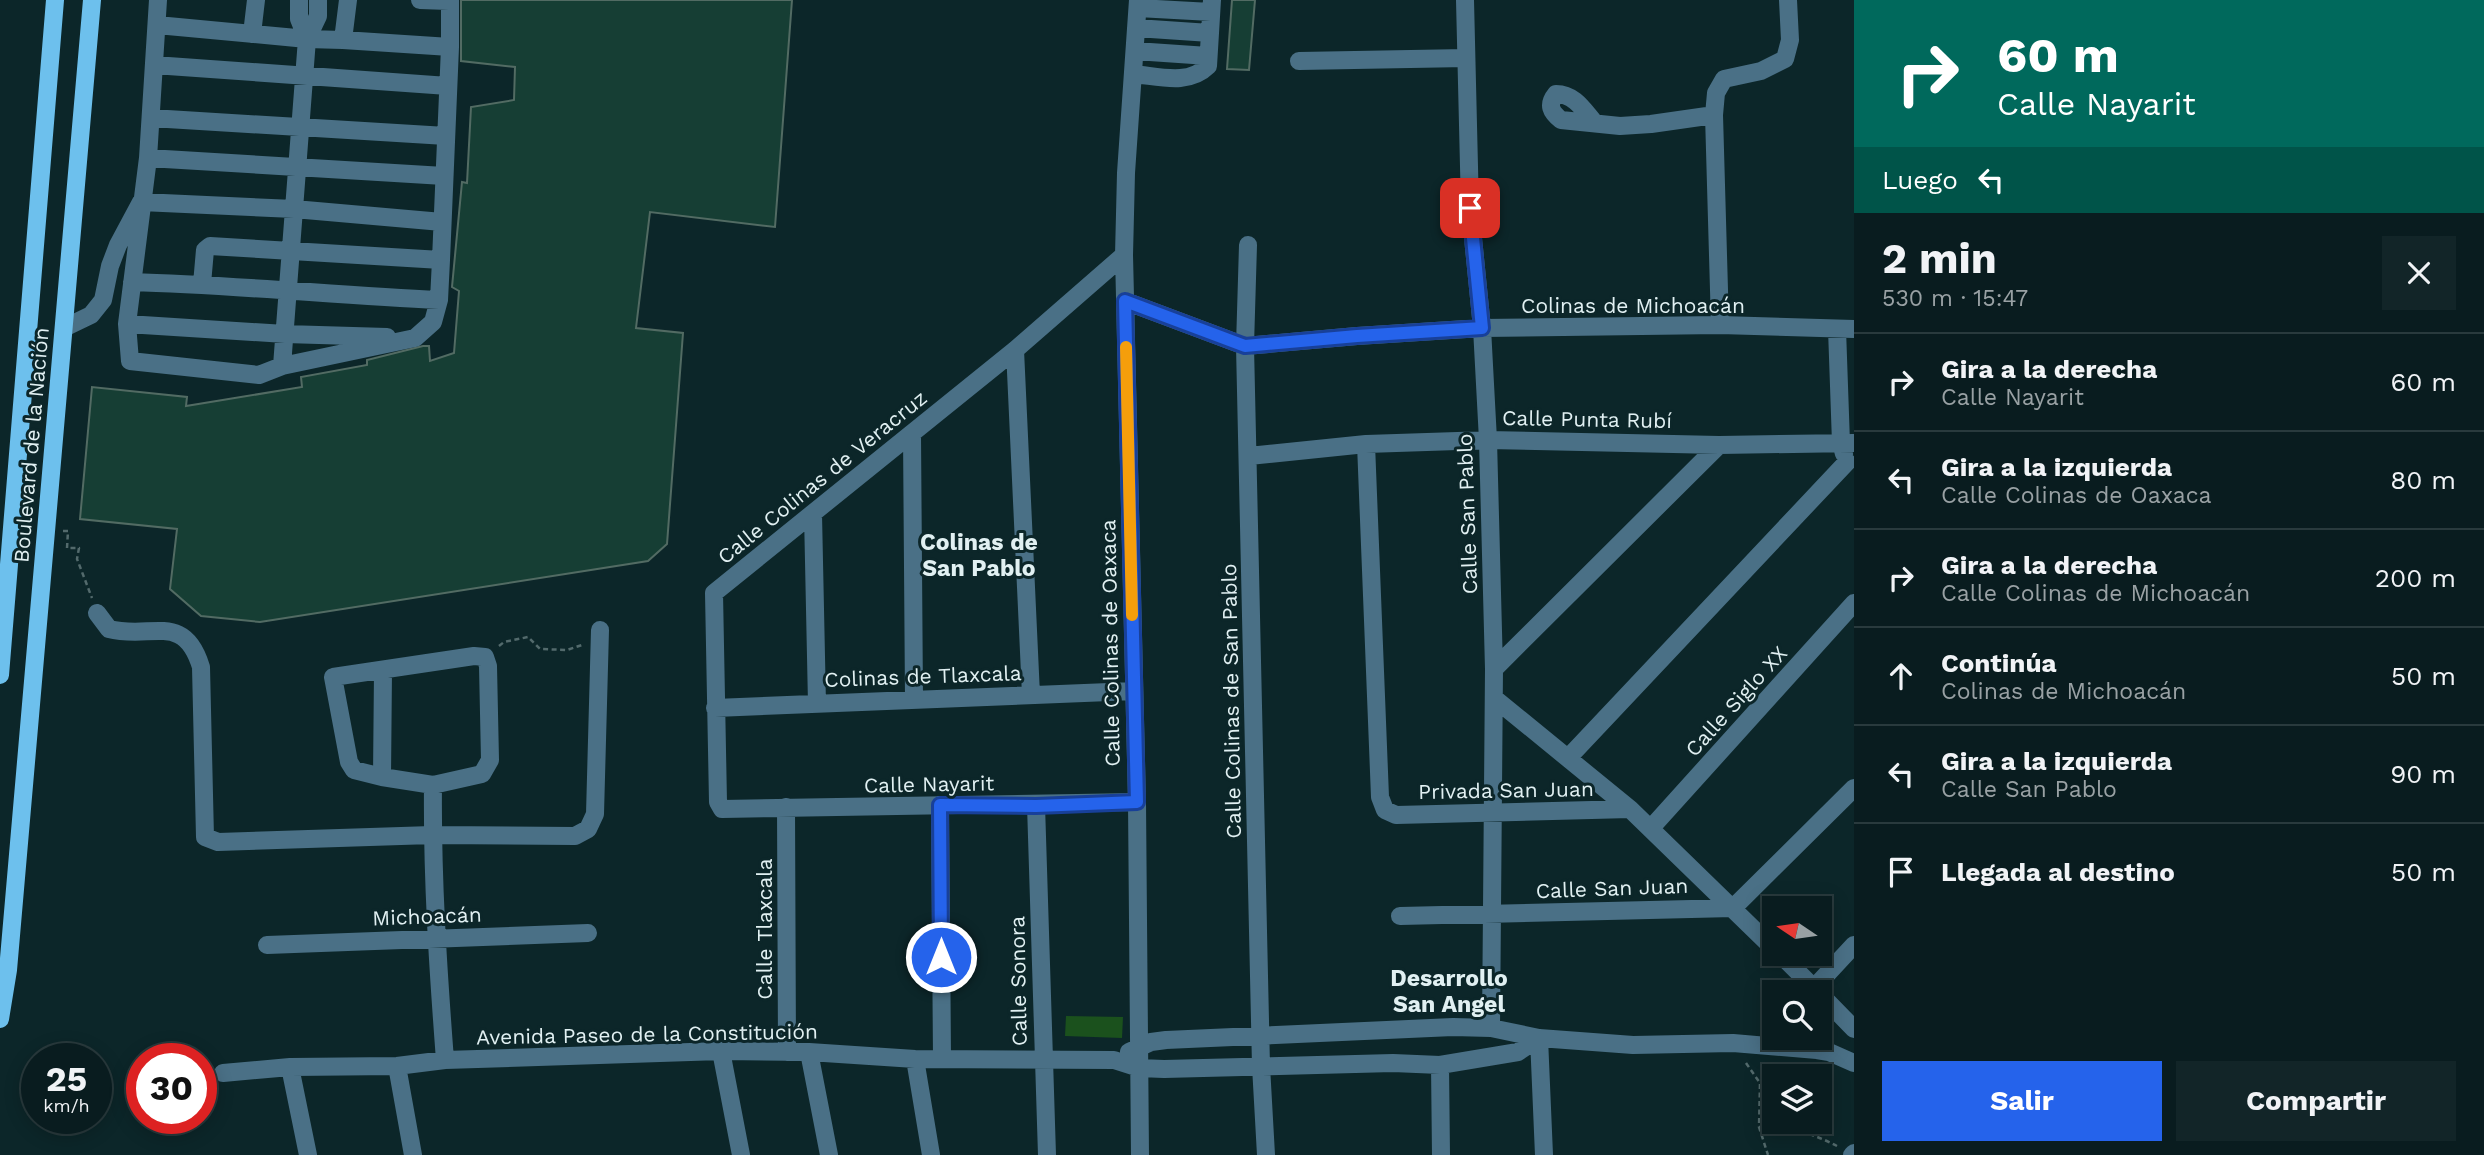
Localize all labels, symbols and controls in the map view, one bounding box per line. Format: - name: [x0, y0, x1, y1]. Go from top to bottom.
- text: 60 m: [1997, 26, 2119, 84]
- icon: right: [1882, 28, 1973, 119]
- text: Calle Nayarit: [1997, 85, 2196, 123]
- icon: left: [1972, 161, 2010, 199]
- text: Luego: [1882, 165, 1958, 195]
- pin: [1440, 178, 1500, 238]
- icon: arrive: [1451, 189, 1489, 227]
- text: 2 min: [1882, 234, 1997, 283]
- button: close: [2382, 236, 2456, 310]
- text: 530 m · 15:47: [1882, 285, 2028, 312]
- street label: Colinas de Michoacán: [1521, 293, 1745, 318]
- street label: Boulevard de la Nación: [8, 326, 54, 564]
- text: Gira a la derecha: [1941, 354, 2157, 384]
- icon: right: [1882, 363, 1920, 401]
- text: 60 m: [2390, 367, 2456, 397]
- text: Calle Nayarit: [1941, 384, 2084, 411]
- street label: Calle Colinas de Veracruz: [712, 385, 932, 569]
- street label: Calle Punta Rubí: [1502, 405, 1673, 433]
- street label: Calle San Pablo: [1452, 433, 1482, 595]
- text: Gira a la izquierda: [1941, 452, 2172, 482]
- icon: left: [1882, 461, 1920, 499]
- text: 80 m: [2390, 465, 2456, 495]
- text: Calle Colinas de Oaxaca: [1941, 482, 2212, 509]
- street label: Calle Colinas de Oaxaca: [1095, 519, 1125, 767]
- district label: Colinas de San Pablo: [920, 529, 1038, 582]
- text: Gira a la derecha: [1941, 550, 2157, 580]
- icon: right: [1882, 559, 1920, 597]
- street label: Calle Colinas de San Pablo: [1216, 563, 1246, 839]
- text: 200 m: [2375, 563, 2456, 593]
- text: Calle Colinas de Michoacán: [1941, 580, 2250, 607]
- street label: Calle Siglo XX: [1680, 641, 1792, 761]
- text: Continúa: [1941, 648, 2057, 678]
- icon: ahead: [1882, 657, 1920, 695]
- street label: Colinas de Tlaxcala: [824, 660, 1022, 692]
- text: 50 m: [2391, 661, 2456, 691]
- text: Colinas de Michoacán: [1941, 678, 2186, 705]
- text: Gira a la izquierda: [1941, 746, 2172, 776]
- icon: left: [1882, 755, 1920, 793]
- text: 90 m: [2390, 759, 2456, 789]
- street label: Calle Nayarit: [864, 770, 995, 798]
- street label: Privada San Juan: [1418, 776, 1594, 804]
- text: Calle San Pablo: [1941, 776, 2117, 803]
- icon: arrive: [1882, 853, 1920, 891]
- text: Llegada al destino: [1941, 857, 2175, 887]
- text: 50 m: [2391, 857, 2456, 887]
- street label: Calle Tlaxcala: [752, 858, 777, 1000]
- street label: Calle San Juan: [1535, 873, 1689, 903]
- north arrow: [1762, 896, 1832, 966]
- map controls: [1762, 896, 1832, 1134]
- street label: Michoacán: [372, 902, 482, 930]
- street label: Calle Sonora: [1004, 916, 1032, 1046]
- position arrow: [904, 920, 978, 994]
- district label: Desarrollo San Angel: [1390, 965, 1508, 1018]
- button: search: [1762, 980, 1832, 1050]
- street label: Avenida Paseo de la Constitución: [476, 1019, 818, 1049]
- speed limit sign: 30: [126, 1043, 217, 1134]
- text: 25: [46, 1058, 87, 1100]
- button: Salir: [1882, 1061, 2162, 1141]
- button: Compartir: [2176, 1061, 2456, 1141]
- button: layers: [1762, 1064, 1832, 1134]
- text: km/h: [43, 1095, 90, 1116]

